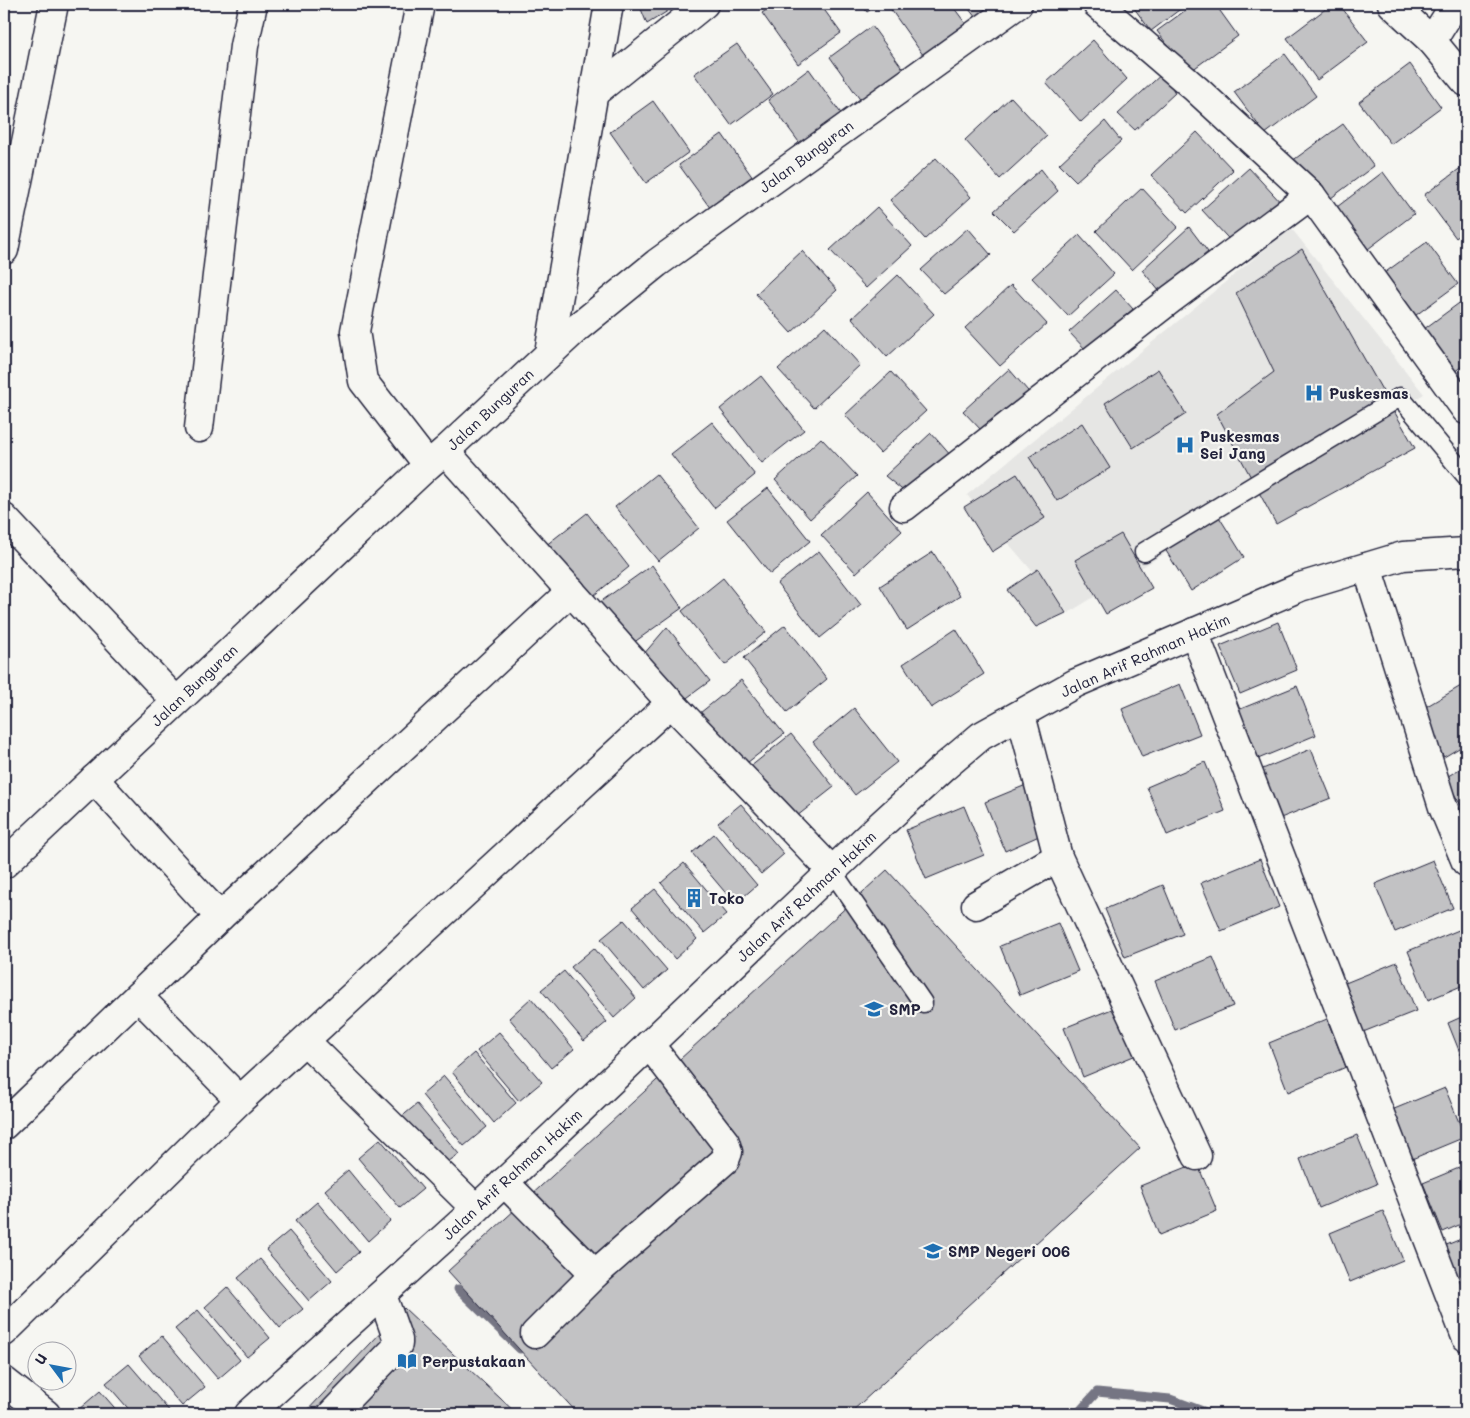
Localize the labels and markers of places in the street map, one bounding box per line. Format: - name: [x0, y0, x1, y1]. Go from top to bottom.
- hospital icon: Puskesmas: [1303, 382, 1325, 404]
- place label: Puskesmas: [1329, 383, 1409, 403]
- place label: Puskesmas Sei Jang: [1200, 426, 1280, 463]
- hospital icon: Puskesmas Sei Jang: [1174, 434, 1196, 456]
- building icon: Toko: [683, 887, 705, 909]
- place label: Toko: [709, 888, 744, 908]
- school or university icon: SMP: [863, 998, 885, 1020]
- place label: SMP: [889, 999, 921, 1019]
- school or university icon: SMP Negeri 006: [922, 1240, 944, 1262]
- place label: SMP Negeri 006: [948, 1241, 1070, 1261]
- library icon: Perpustakaan: [396, 1350, 418, 1372]
- place label: Perpustakaan: [422, 1351, 526, 1371]

